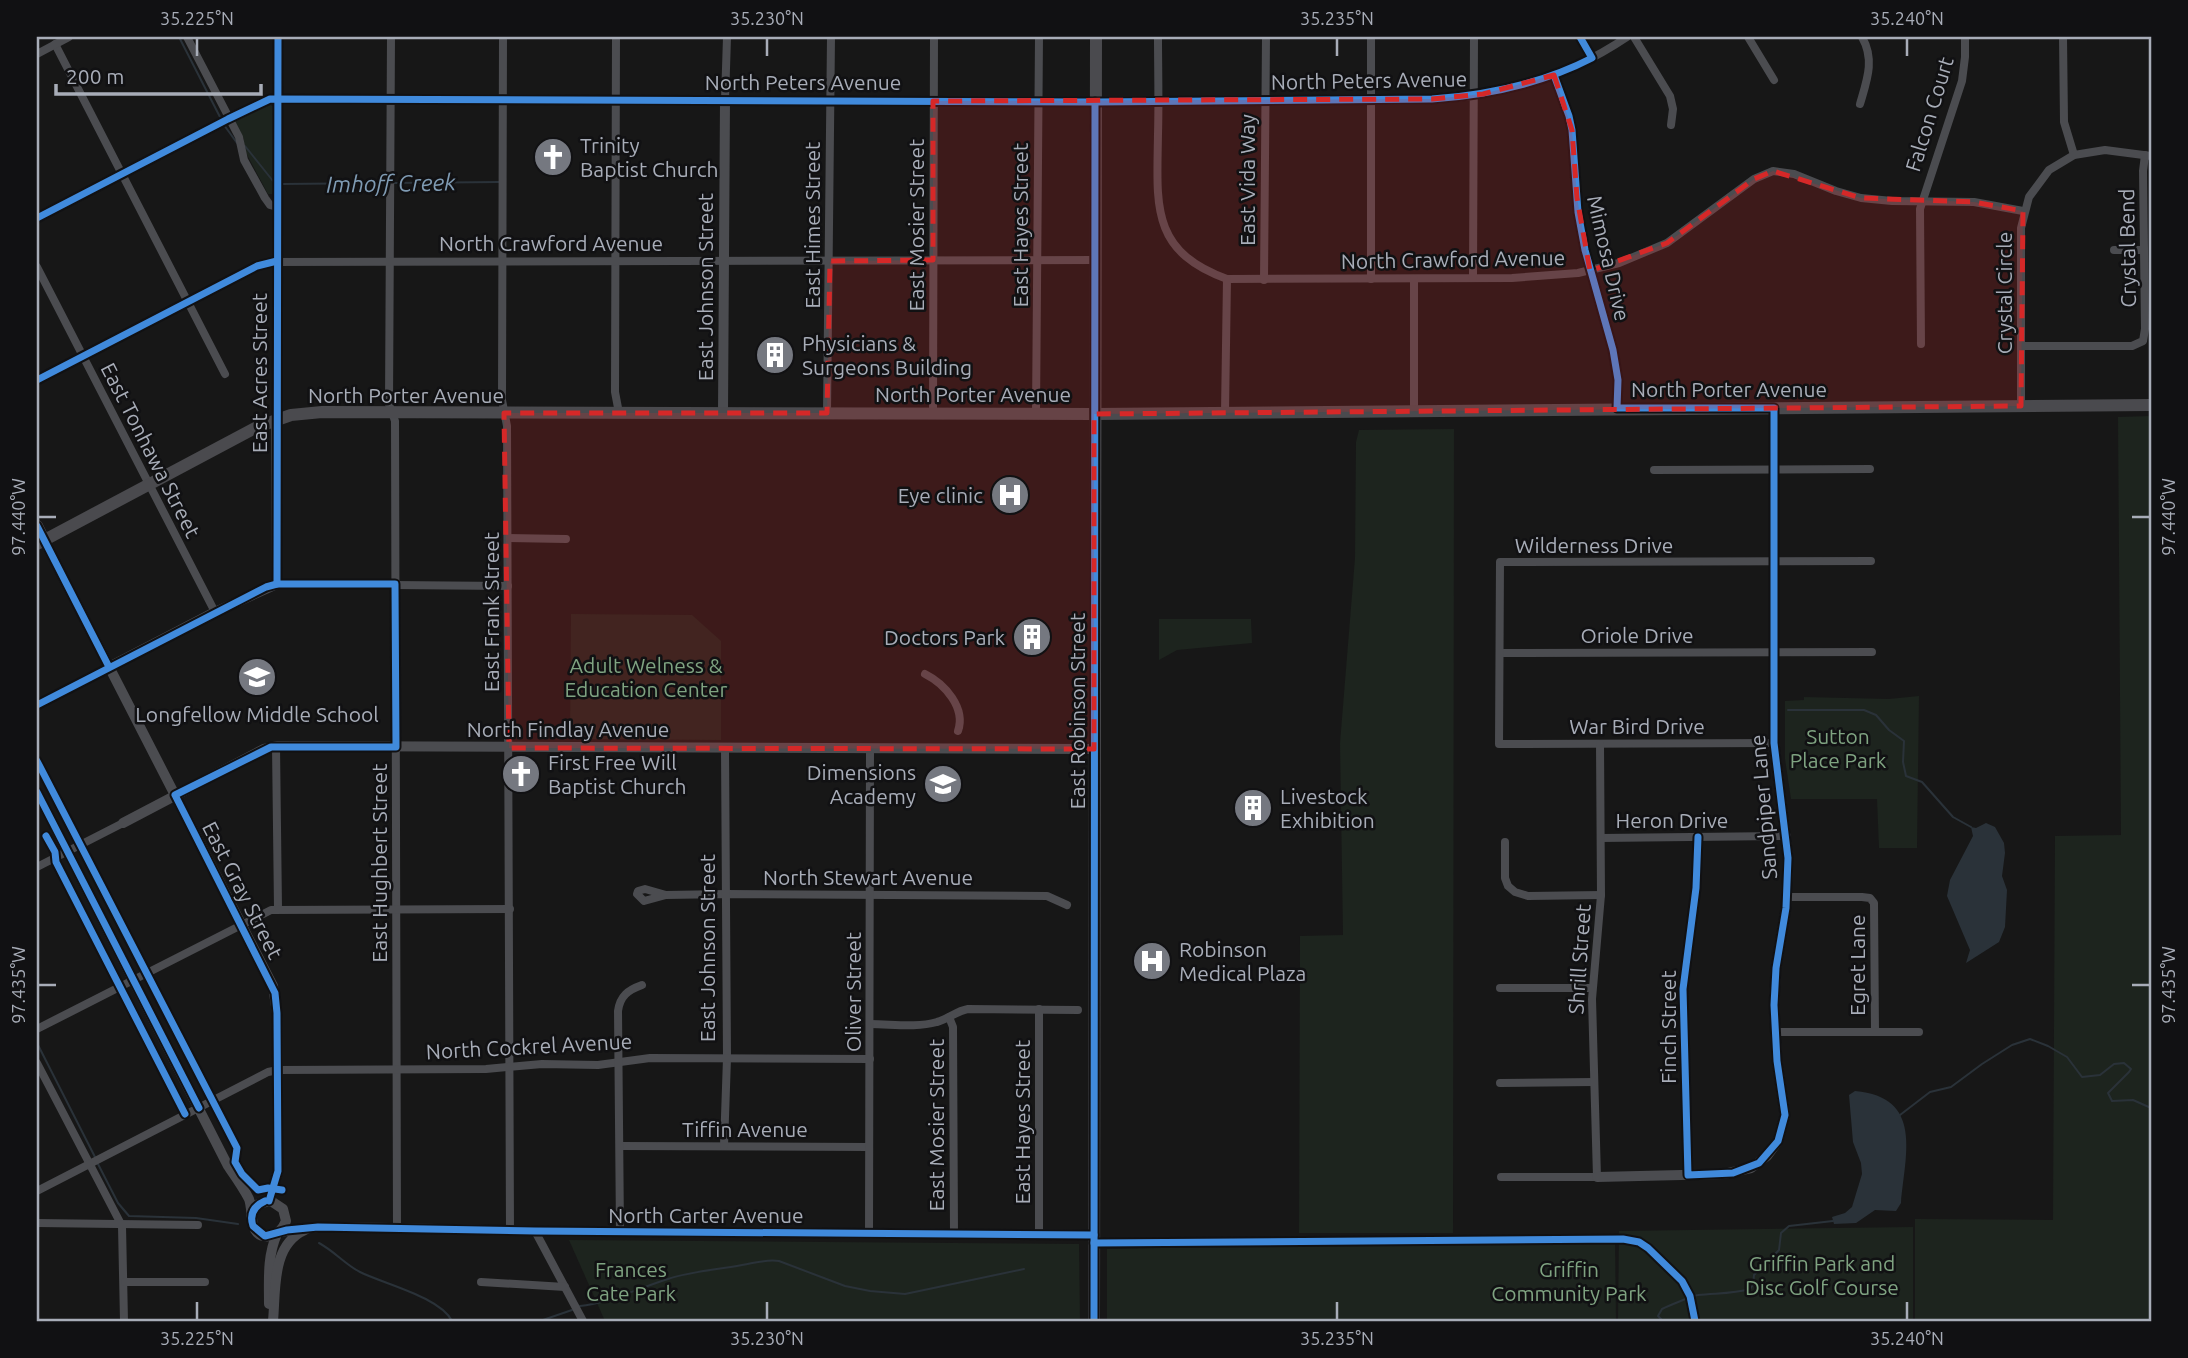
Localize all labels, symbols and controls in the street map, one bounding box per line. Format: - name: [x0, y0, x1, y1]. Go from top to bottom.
- text: 35.225°N: [160, 8, 234, 28]
- text: 35.230°N: [730, 8, 804, 28]
- text: 35.235°N: [1300, 8, 1374, 28]
- text: 35.240°N: [1870, 8, 1944, 28]
- scale bar: [56, 52, 261, 96]
- street label: Falcon Court: [1900, 54, 1958, 174]
- text: 200 m: [66, 64, 124, 88]
- street label: North Peters Avenue: [1271, 66, 1467, 94]
- street label: North Peters Avenue: [705, 70, 901, 94]
- street label: East Vida Way: [1235, 114, 1259, 246]
- place label: Trinity Baptist Church: [580, 133, 719, 181]
- church icon: Trinity Baptist Church: [532, 136, 574, 178]
- street label: East Mosier Street: [904, 139, 928, 311]
- street label: East Himes Street: [800, 142, 824, 308]
- street label: East Hayes Street: [1008, 143, 1032, 307]
- water label: Imhoff Creek: [326, 169, 456, 198]
- street label: Crystal Bend: [2114, 188, 2140, 308]
- street label: East Johnson Street: [693, 193, 717, 381]
- street label: Mimosa Drive: [1583, 193, 1635, 323]
- street label: North Crawford Avenue: [439, 231, 663, 255]
- street label: Crystal Circle: [1992, 232, 2016, 354]
- street label: North Crawford Avenue: [1341, 245, 1565, 273]
- street label: East Acres Street: [247, 293, 271, 453]
- place label: Physicians & Surgeons Building: [802, 331, 972, 379]
- building icon: Physicians & Surgeons Building: [754, 334, 796, 376]
- street label: East Tonhawa Street: [97, 359, 205, 541]
- street label: North Porter Avenue: [1631, 377, 1827, 401]
- street label: North Porter Avenue: [875, 382, 1071, 406]
- street label: North Porter Avenue: [308, 383, 504, 407]
- hospital icon: Eye clinic: [989, 474, 1031, 516]
- text: 97.440°W: [8, 478, 28, 556]
- text: 97.440°W: [2158, 478, 2178, 556]
- place label: Eye clinic: [898, 483, 983, 507]
- street label: East Frank Street: [479, 532, 503, 692]
- street label: Wilderness Drive: [1515, 533, 1673, 557]
- street label: East Robinson Street: [1065, 613, 1089, 809]
- building icon: Doctors Park: [1011, 616, 1053, 658]
- street label: Oriole Drive: [1580, 623, 1694, 647]
- place label: Doctors Park: [884, 625, 1005, 649]
- park label: Adult Welness & Education Center: [564, 653, 728, 701]
- school or university icon: Longfellow Middle School: [236, 656, 278, 698]
- place label: Longfellow Middle School: [135, 702, 379, 726]
- street label: War Bird Drive: [1569, 714, 1705, 738]
- street label: North Findlay Avenue: [467, 717, 669, 741]
- park label: Sutton Place Park: [1790, 724, 1887, 772]
- street label: Sandpiper Lane: [1745, 734, 1781, 880]
- place label: First Free Will Baptist Church: [548, 750, 687, 798]
- church icon: First Free Will Baptist Church: [500, 753, 542, 795]
- place label: Dimensions Academy: [807, 760, 916, 808]
- school or university icon: Dimensions Academy: [922, 763, 964, 805]
- street label: East Hughbert Street: [367, 764, 391, 962]
- place label: Livestock Exhibition: [1280, 784, 1375, 832]
- building icon: Livestock Exhibition: [1232, 787, 1274, 829]
- street label: Heron Drive: [1616, 808, 1728, 832]
- street label: East Gray Street: [198, 817, 288, 963]
- street label: East Johnson Street: [695, 854, 719, 1042]
- street label: North Stewart Avenue: [763, 865, 973, 889]
- street label: Shrill Street: [1563, 903, 1595, 1015]
- street label: Egret Lane: [1845, 914, 1869, 1016]
- street label: Oliver Street: [841, 932, 865, 1052]
- place label: Robinson Medical Plaza: [1179, 937, 1306, 985]
- hospital icon: Robinson Medical Plaza: [1131, 940, 1173, 982]
- text: 97.435°W: [8, 946, 28, 1024]
- text: 97.435°W: [2158, 946, 2178, 1024]
- street label: Finch Street: [1656, 970, 1680, 1084]
- street label: North Cockrel Avenue: [425, 1029, 633, 1063]
- street label: East Mosier Street: [924, 1039, 948, 1211]
- street label: East Hayes Street: [1010, 1040, 1034, 1204]
- street label: Tiffin Avenue: [682, 1117, 808, 1141]
- street label: North Carter Avenue: [608, 1203, 804, 1227]
- park label: Griffin Park and Disc Golf Course: [1745, 1251, 1899, 1299]
- park label: Frances Cate Park: [586, 1257, 676, 1305]
- park label: Griffin Community Park: [1491, 1257, 1647, 1305]
- text: 35.225°N: [160, 1328, 234, 1348]
- text: 35.230°N: [730, 1328, 804, 1348]
- text: 35.235°N: [1300, 1328, 1374, 1348]
- text: 35.240°N: [1870, 1328, 1944, 1348]

